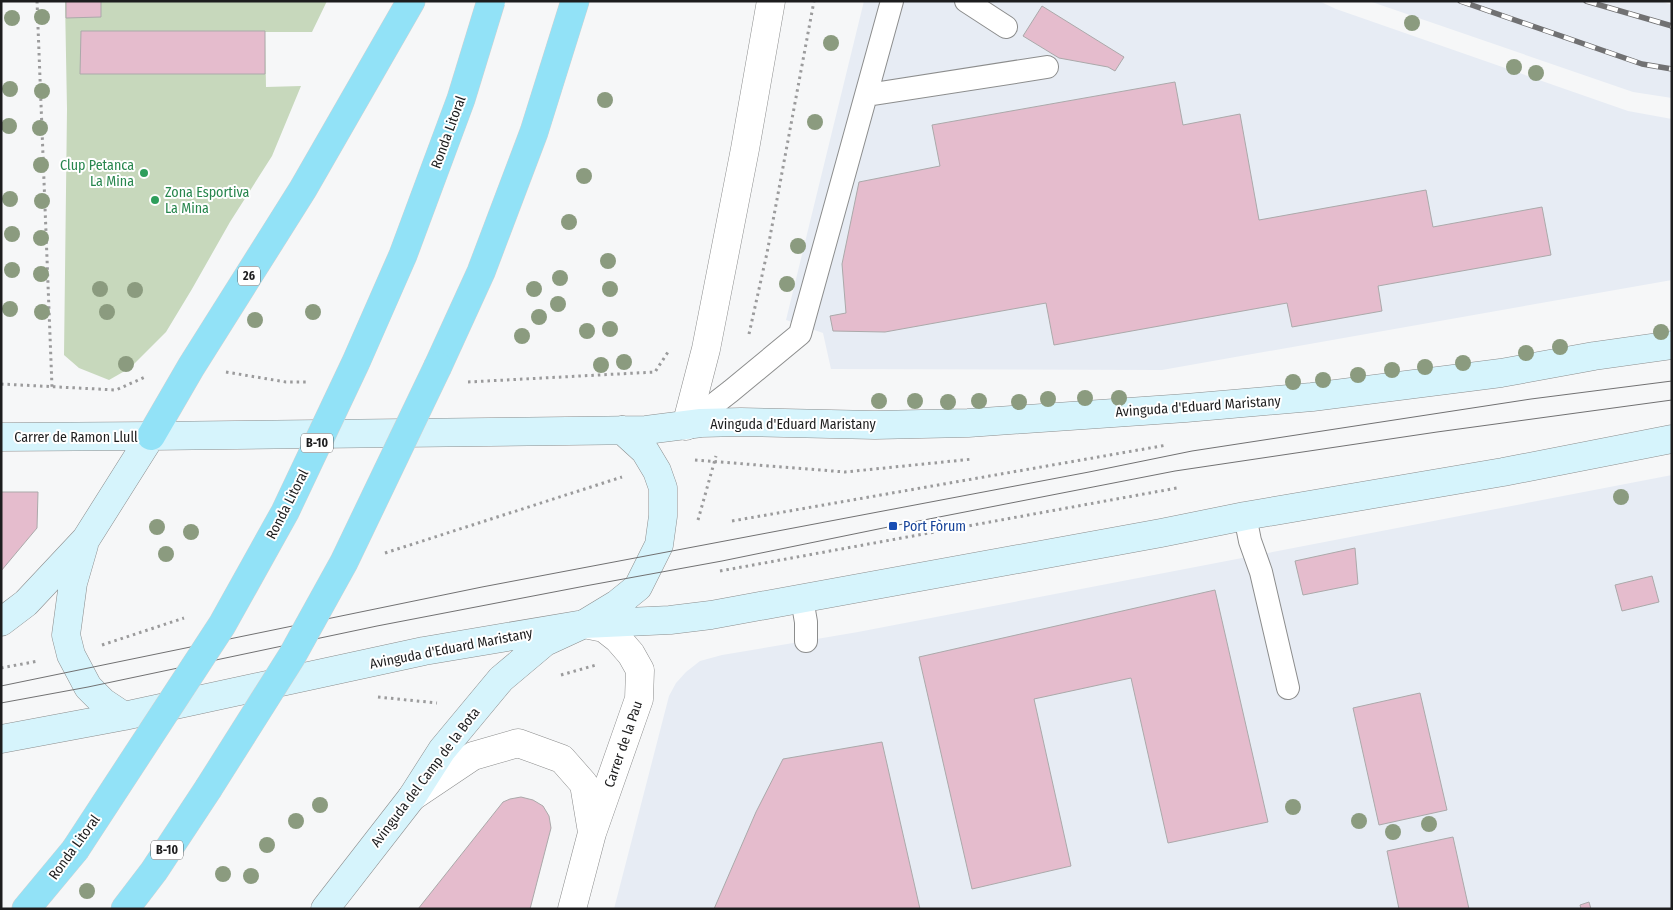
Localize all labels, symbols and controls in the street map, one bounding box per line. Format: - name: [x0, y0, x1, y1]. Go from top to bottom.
- street label: Ronda Litoral: [427, 93, 470, 171]
- place label: Clup Petanca La Mina: [60, 157, 134, 190]
- marker: Clup Petanca La Mina: [138, 167, 150, 179]
- place label: Zona Esportiva La Mina: [165, 184, 250, 217]
- marker: Zona Esportiva La Mina: [149, 194, 161, 206]
- road number: 26: [238, 266, 260, 286]
- street label: Avinguda d'Eduard Maristany: [1115, 392, 1282, 421]
- street label: Avinguda d'Eduard Maristany: [710, 416, 877, 433]
- street label: Carrer de Ramon Llull: [14, 429, 138, 446]
- road number: B-10: [301, 433, 333, 452]
- street label: Ronda Litoral: [263, 466, 312, 542]
- place label: Port Fòrum: [903, 518, 966, 535]
- marker: Port Fòrum: [887, 520, 899, 532]
- street label: Avinguda d'Eduard Maristany: [368, 624, 535, 673]
- street label: Carrer de la Pau: [601, 699, 646, 790]
- street label: Avinguda del Camp de la Bota: [367, 704, 484, 851]
- street label: Ronda Litoral: [45, 811, 104, 883]
- road number: B-10: [151, 840, 183, 860]

